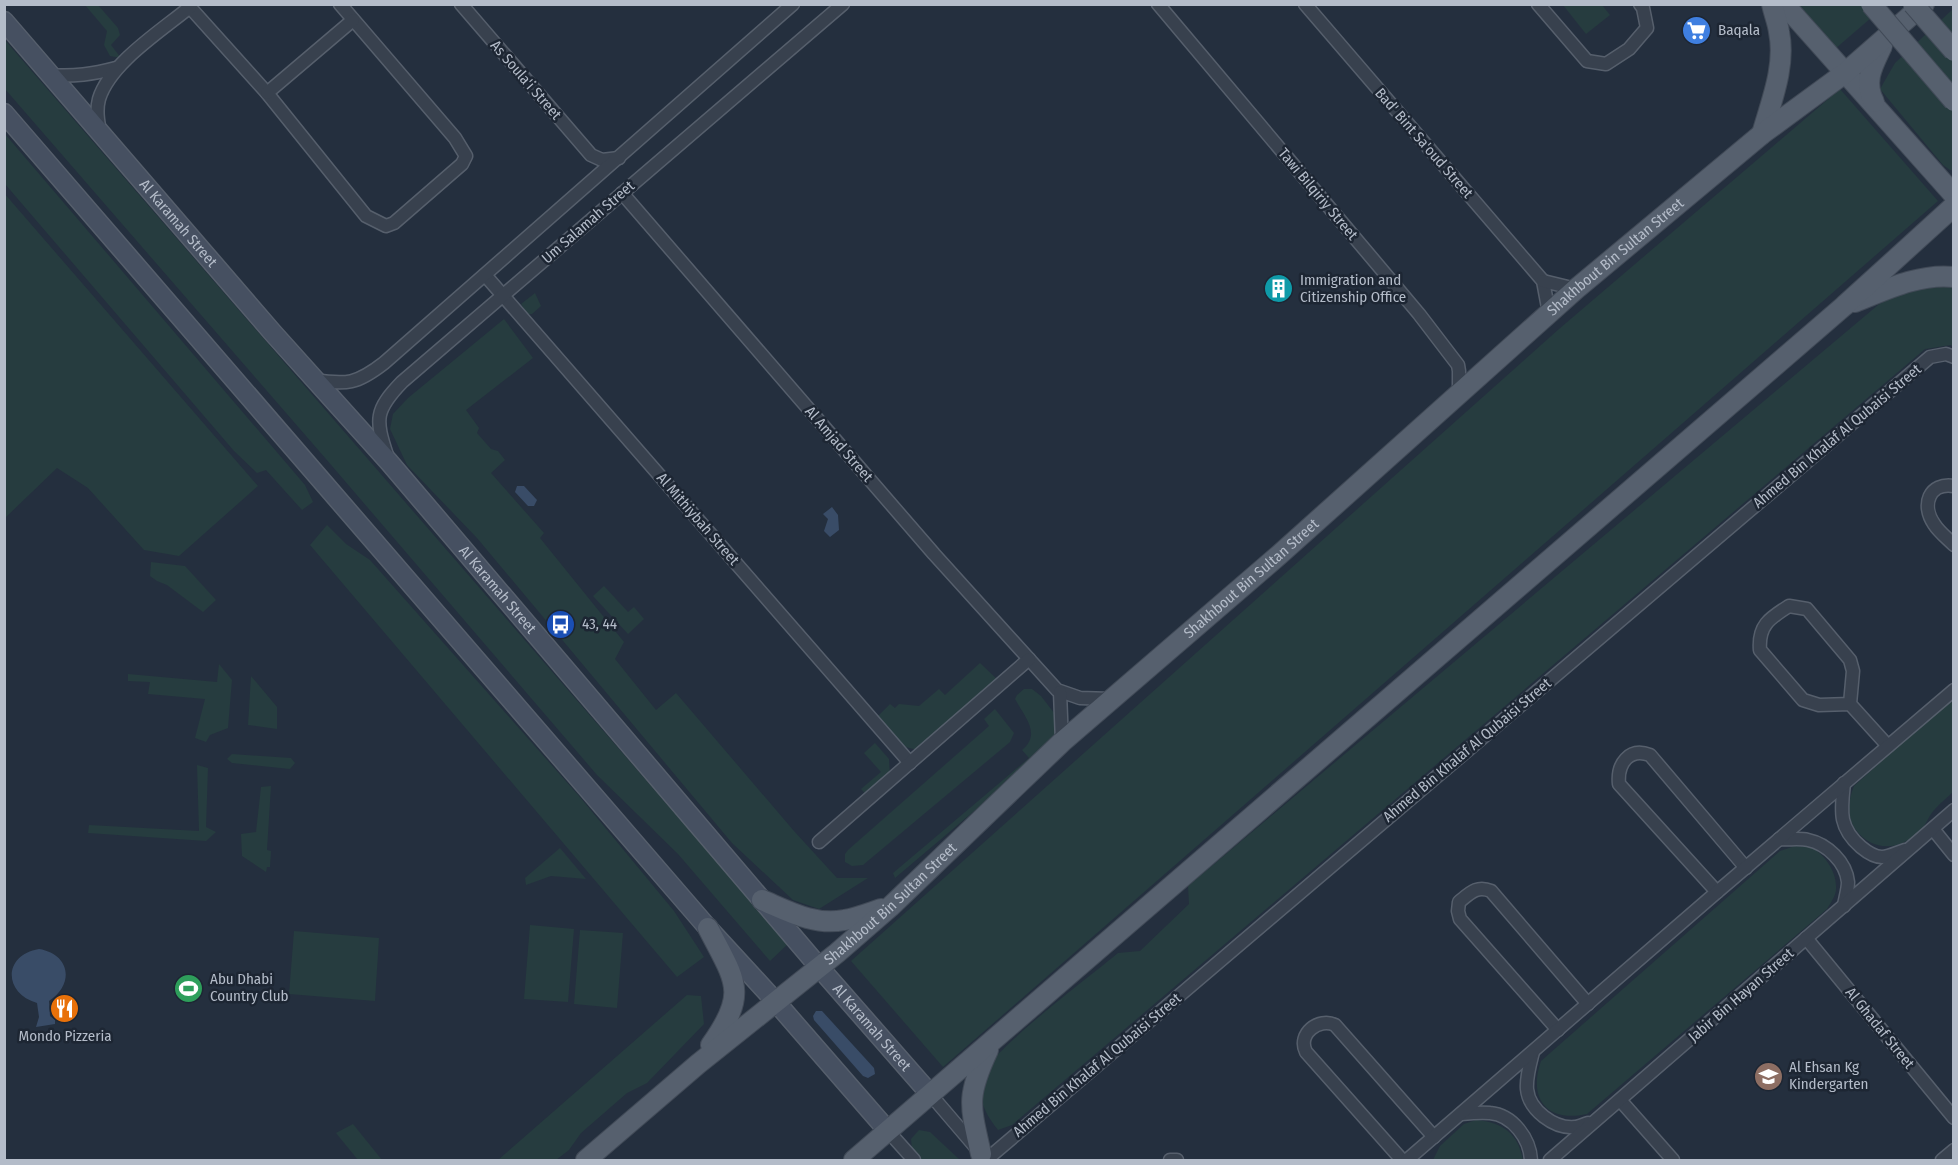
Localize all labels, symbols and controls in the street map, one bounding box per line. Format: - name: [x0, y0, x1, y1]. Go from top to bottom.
- supermarket icon: Baqala: [1681, 14, 1713, 46]
- place label: Baqala: [1718, 21, 1760, 39]
- street label: As Soula'i Street: [487, 37, 565, 123]
- street label: Bad' Bint Sa'oud Street: [1371, 84, 1477, 202]
- street label: Tawi Bilqiriy Street: [1274, 144, 1362, 244]
- street label: Al Karamah Street: [136, 176, 221, 271]
- street label: Um Salamah Street: [538, 177, 638, 267]
- street label: Shakhbout Bin Sultan Street: [1543, 194, 1687, 319]
- place label: Immigration and Citizenship Office: [1300, 271, 1406, 306]
- building icon: Immigration and Citizenship Office: [1263, 273, 1295, 305]
- street label: Ahmed Bin Khalaf Al Qubaisi Street: [1749, 360, 1925, 512]
- street label: Al Amjad Street: [801, 402, 877, 486]
- street label: Al Mithiybah Street: [653, 469, 743, 569]
- street label: Shakhbout Bin Sultan Street: [1180, 515, 1322, 642]
- street label: Al Karamah Street: [455, 542, 540, 637]
- bus stop icon: 43, 44: [545, 608, 577, 640]
- place label: 43, 44: [582, 615, 617, 633]
- street label: Ahmed Bin Khalaf Al Qubaisi Street: [1379, 674, 1555, 826]
- street label: Shakhbout Bin Sultan Street: [821, 839, 960, 969]
- street label: Jabir Bin Hayan Street: [1685, 944, 1797, 1046]
- place label: Abu Dhabi Country Club: [210, 970, 289, 1005]
- sports icon: Abu Dhabi Country Club: [173, 972, 205, 1004]
- street label: Al Karamah Street: [829, 980, 915, 1075]
- street label: Al Ghadaf Street: [1842, 984, 1918, 1072]
- street label: Ahmed Bin Khalaf Al Qubaisi Street: [1009, 989, 1185, 1141]
- restaurant icon: Mondo Pizzeria: [49, 993, 81, 1025]
- place label: Mondo Pizzeria: [18, 1027, 112, 1045]
- place label: Al Ehsan Kg Kindergarten: [1789, 1058, 1868, 1093]
- school or university icon: Al Ehsan Kg Kindergarten: [1752, 1060, 1784, 1092]

